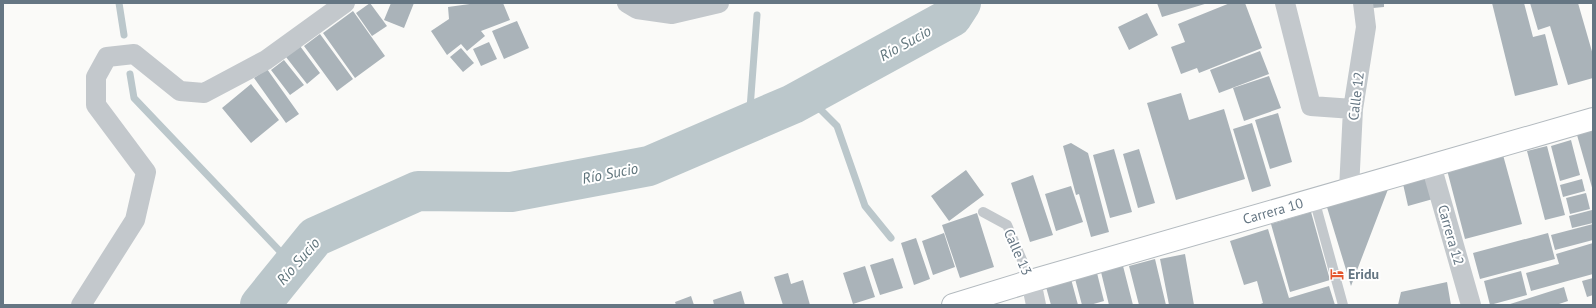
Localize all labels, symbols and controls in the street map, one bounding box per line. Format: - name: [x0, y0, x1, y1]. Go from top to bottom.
- water label: Río Sucio: [876, 21, 934, 65]
- street label: Calle 12: [1344, 71, 1368, 121]
- water label: Río Sucio: [580, 158, 640, 188]
- street label: Carrera 10: [1241, 194, 1306, 228]
- street label: Carrera 12: [1434, 203, 1468, 267]
- street label: Calle 13: [1000, 226, 1036, 278]
- water label: Río Sucio: [272, 233, 324, 289]
- place label: Eridu: [1348, 265, 1379, 283]
- hotel icon: Eridu: [1329, 266, 1345, 282]

